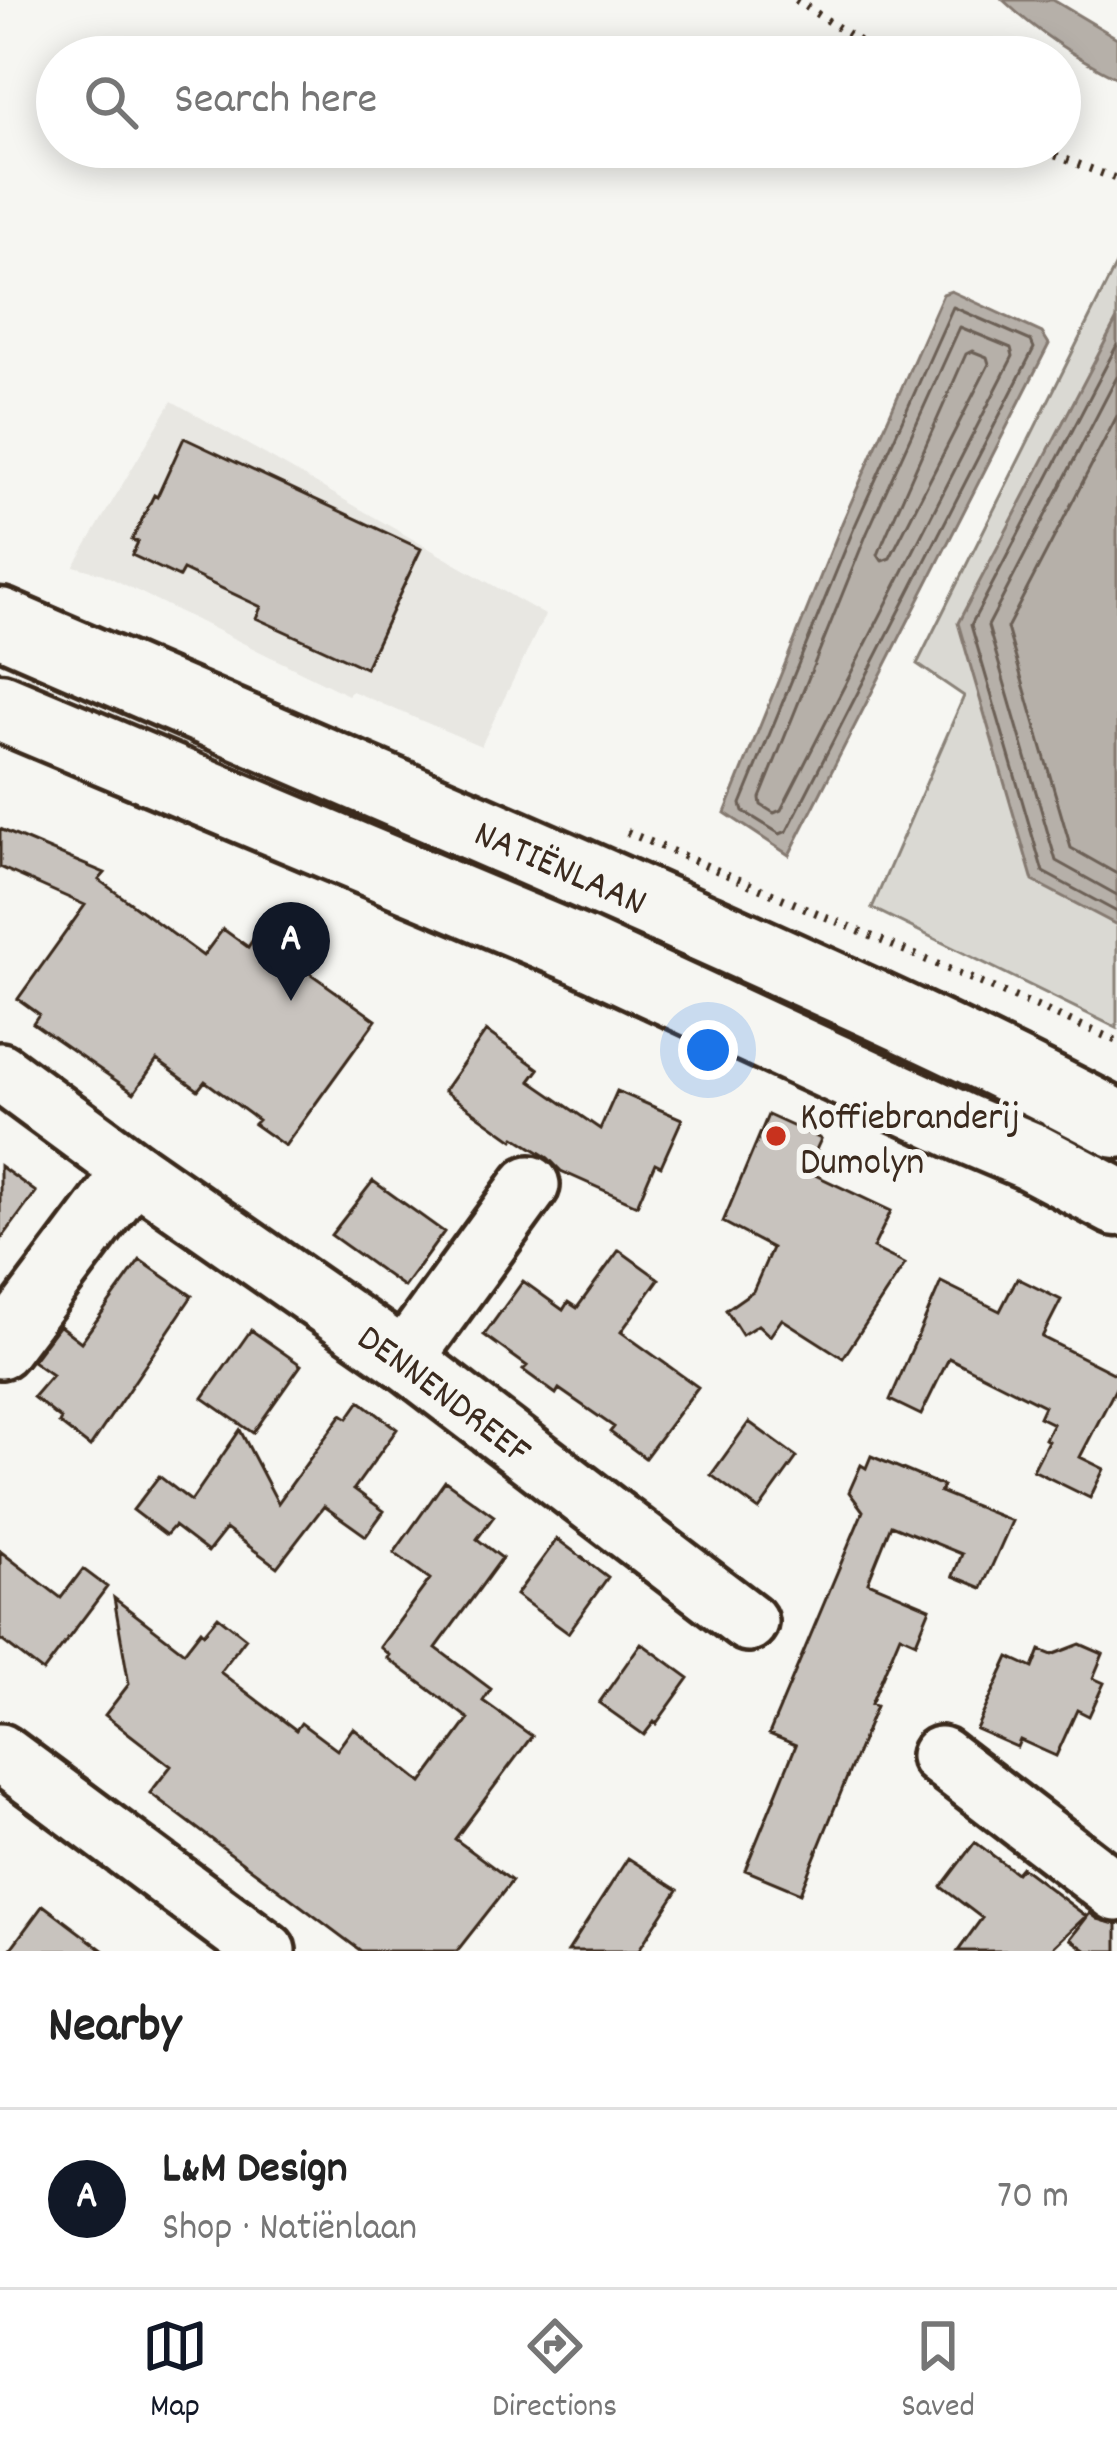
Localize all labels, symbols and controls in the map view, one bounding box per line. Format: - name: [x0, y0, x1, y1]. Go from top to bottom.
- search box: [36, 36, 1081, 168]
- icon: search: [78, 69, 144, 135]
- text: Search here: [174, 70, 377, 134]
- street label: NATIËNLAAN: [464, 809, 654, 933]
- pin: A: [252, 902, 330, 1001]
- your location: [678, 1020, 738, 1080]
- place label: Koffiebranderij Dumolyn: [800, 1093, 1020, 1193]
- marker: Koffiebranderij Dumolyn: [763, 1123, 789, 1149]
- street label: DENNENDREEF: [344, 1314, 541, 1481]
- text: Nearby: [48, 1993, 181, 2065]
- text: L&M Design: [162, 2139, 348, 2203]
- text: A: [76, 2171, 98, 2226]
- text: 70 m: [997, 2171, 1069, 2226]
- text: Shop · Natiënlaan: [162, 2203, 417, 2258]
- tab: Map: [142, 2313, 208, 2432]
- tab: Directions: [492, 2313, 617, 2432]
- tab: Saved: [901, 2313, 975, 2432]

